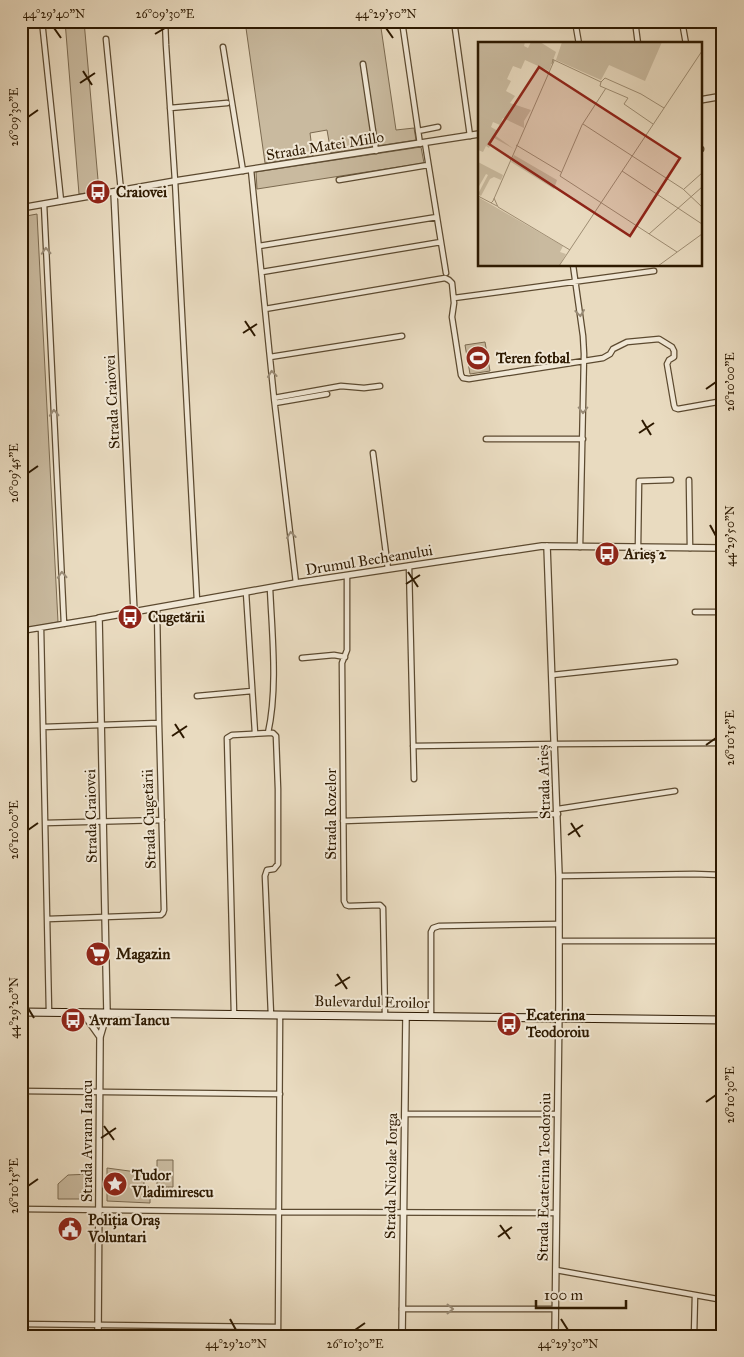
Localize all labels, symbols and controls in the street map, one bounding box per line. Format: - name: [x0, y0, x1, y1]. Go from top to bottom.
- text: 44°29'40"N: [23, 7, 85, 21]
- text: 26°09'30"E: [136, 7, 195, 21]
- text: 44°29'50"N: [355, 7, 417, 21]
- inset map: [478, 42, 702, 266]
- text: 26°09'30"E: [7, 87, 21, 146]
- street label: Strada Matei Millo: [265, 128, 385, 164]
- bus stop icon: Craiovei: [85, 179, 111, 205]
- place label: Craiovei: [116, 183, 168, 201]
- one-way arrow: [41, 247, 52, 255]
- one-way arrow: [574, 309, 585, 317]
- sports icon: Teren fotbal: [465, 345, 491, 371]
- place label: Teren fotbal: [495, 349, 571, 367]
- text: 26°10'00"E: [723, 352, 737, 412]
- street label: Strada Craiovei: [101, 355, 123, 449]
- one-way arrow: [267, 369, 278, 377]
- one-way arrow: [578, 406, 588, 414]
- one-way arrow: [49, 409, 59, 416]
- text: 26°09'45"E: [7, 443, 21, 503]
- text: 44°29'50"N: [723, 505, 737, 567]
- one-way arrow: [286, 531, 297, 539]
- street label: Drumul Becheanului: [304, 541, 434, 579]
- bus stop icon: Arieș 2: [594, 541, 620, 567]
- place label: Arieș 2: [623, 545, 667, 564]
- one-way arrow: [56, 571, 67, 579]
- bus stop icon: Cugetării: [117, 604, 143, 630]
- place label: Cugetării: [148, 608, 206, 627]
- text: 26°10'15"E: [723, 710, 737, 766]
- street label: Strada Arieș: [534, 744, 554, 820]
- street label: Strada Rozelor: [322, 768, 340, 860]
- street label: Strada Craiovei: [81, 769, 101, 863]
- street label: Strada Cugetării: [138, 769, 160, 869]
- text: 26°10'00"E: [7, 800, 21, 860]
- supermarket icon: Magazin: [85, 941, 111, 967]
- place label: Magazin: [116, 945, 171, 964]
- text: 44°29'20"N: [7, 977, 21, 1039]
- street label: Bulevardul Eroilor: [314, 992, 430, 1012]
- place label: Ecaterina Teodoroiu: [525, 1006, 589, 1041]
- bus stop icon: Avram Iancu: [60, 1007, 86, 1033]
- place label: Avram Iancu: [89, 1011, 170, 1029]
- bus stop icon: Ecaterina Teodoroiu: [496, 1011, 522, 1037]
- text: 26°10'30"E: [723, 1066, 737, 1124]
- street label: Strada Avram Iancu: [78, 1080, 96, 1202]
- street label: Strada Ecaterina Teodoroiu: [534, 1092, 554, 1262]
- street label: Strada Nicolae Iorga: [381, 1112, 401, 1239]
- text: 26°10'15"E: [7, 1158, 21, 1214]
- place label: Tudor Vladimirescu: [131, 1166, 213, 1201]
- place icon: Tudor Vladimirescu: [102, 1171, 128, 1197]
- place label: Poliția Oraș Voluntari: [87, 1211, 160, 1246]
- public building icon: Poliția Oraș Voluntari: [57, 1216, 83, 1242]
- scale bar: [536, 1277, 626, 1309]
- text: 100 m: [544, 1286, 584, 1304]
- one-way arrow: [447, 1304, 455, 1314]
- text: 44°29'20"N: [205, 1337, 267, 1351]
- text: 26°10'30"E: [326, 1337, 384, 1351]
- text: 44°29'30"N: [538, 1337, 598, 1351]

